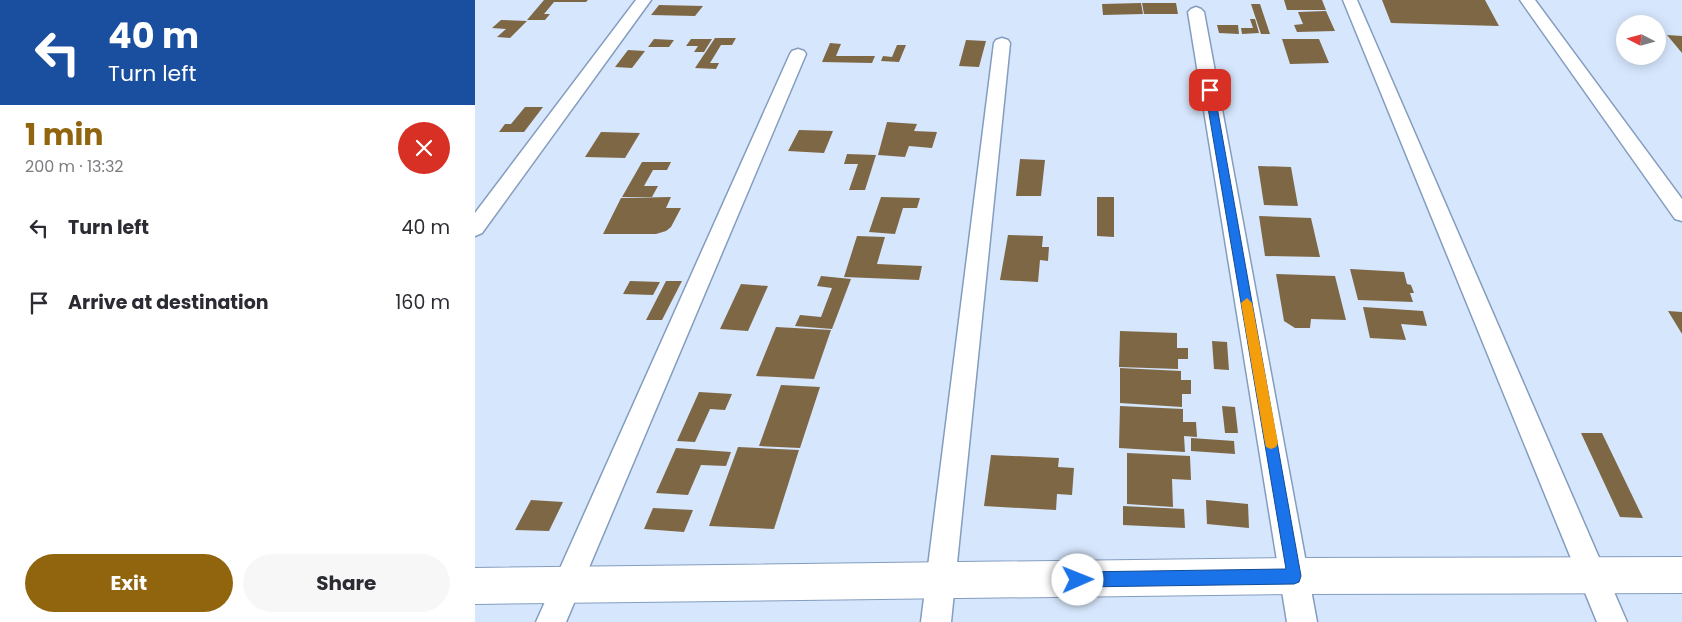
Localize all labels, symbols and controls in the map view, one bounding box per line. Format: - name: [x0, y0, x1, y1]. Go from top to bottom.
- text: 40 m: [108, 11, 199, 60]
- north arrow: [1616, 15, 1666, 65]
- map controls: [1616, 15, 1666, 65]
- icon: left: [25, 20, 90, 85]
- text: Turn left: [108, 58, 196, 89]
- pin: [1189, 69, 1231, 111]
- icon: arrive: [1196, 76, 1224, 104]
- text: 1 min: [25, 113, 103, 156]
- button: close: [398, 122, 450, 174]
- text: 200 m · 13:32: [25, 155, 124, 178]
- icon: left: [25, 214, 53, 242]
- text: Turn left: [68, 214, 149, 241]
- text: 40 m: [401, 214, 450, 241]
- icon: arrive: [25, 289, 53, 317]
- text: Arrive at destination: [68, 289, 269, 316]
- text: 160 m: [395, 289, 450, 316]
- position arrow: [1051, 553, 1103, 605]
- button: Exit: [25, 554, 233, 612]
- button: Share: [243, 554, 450, 612]

